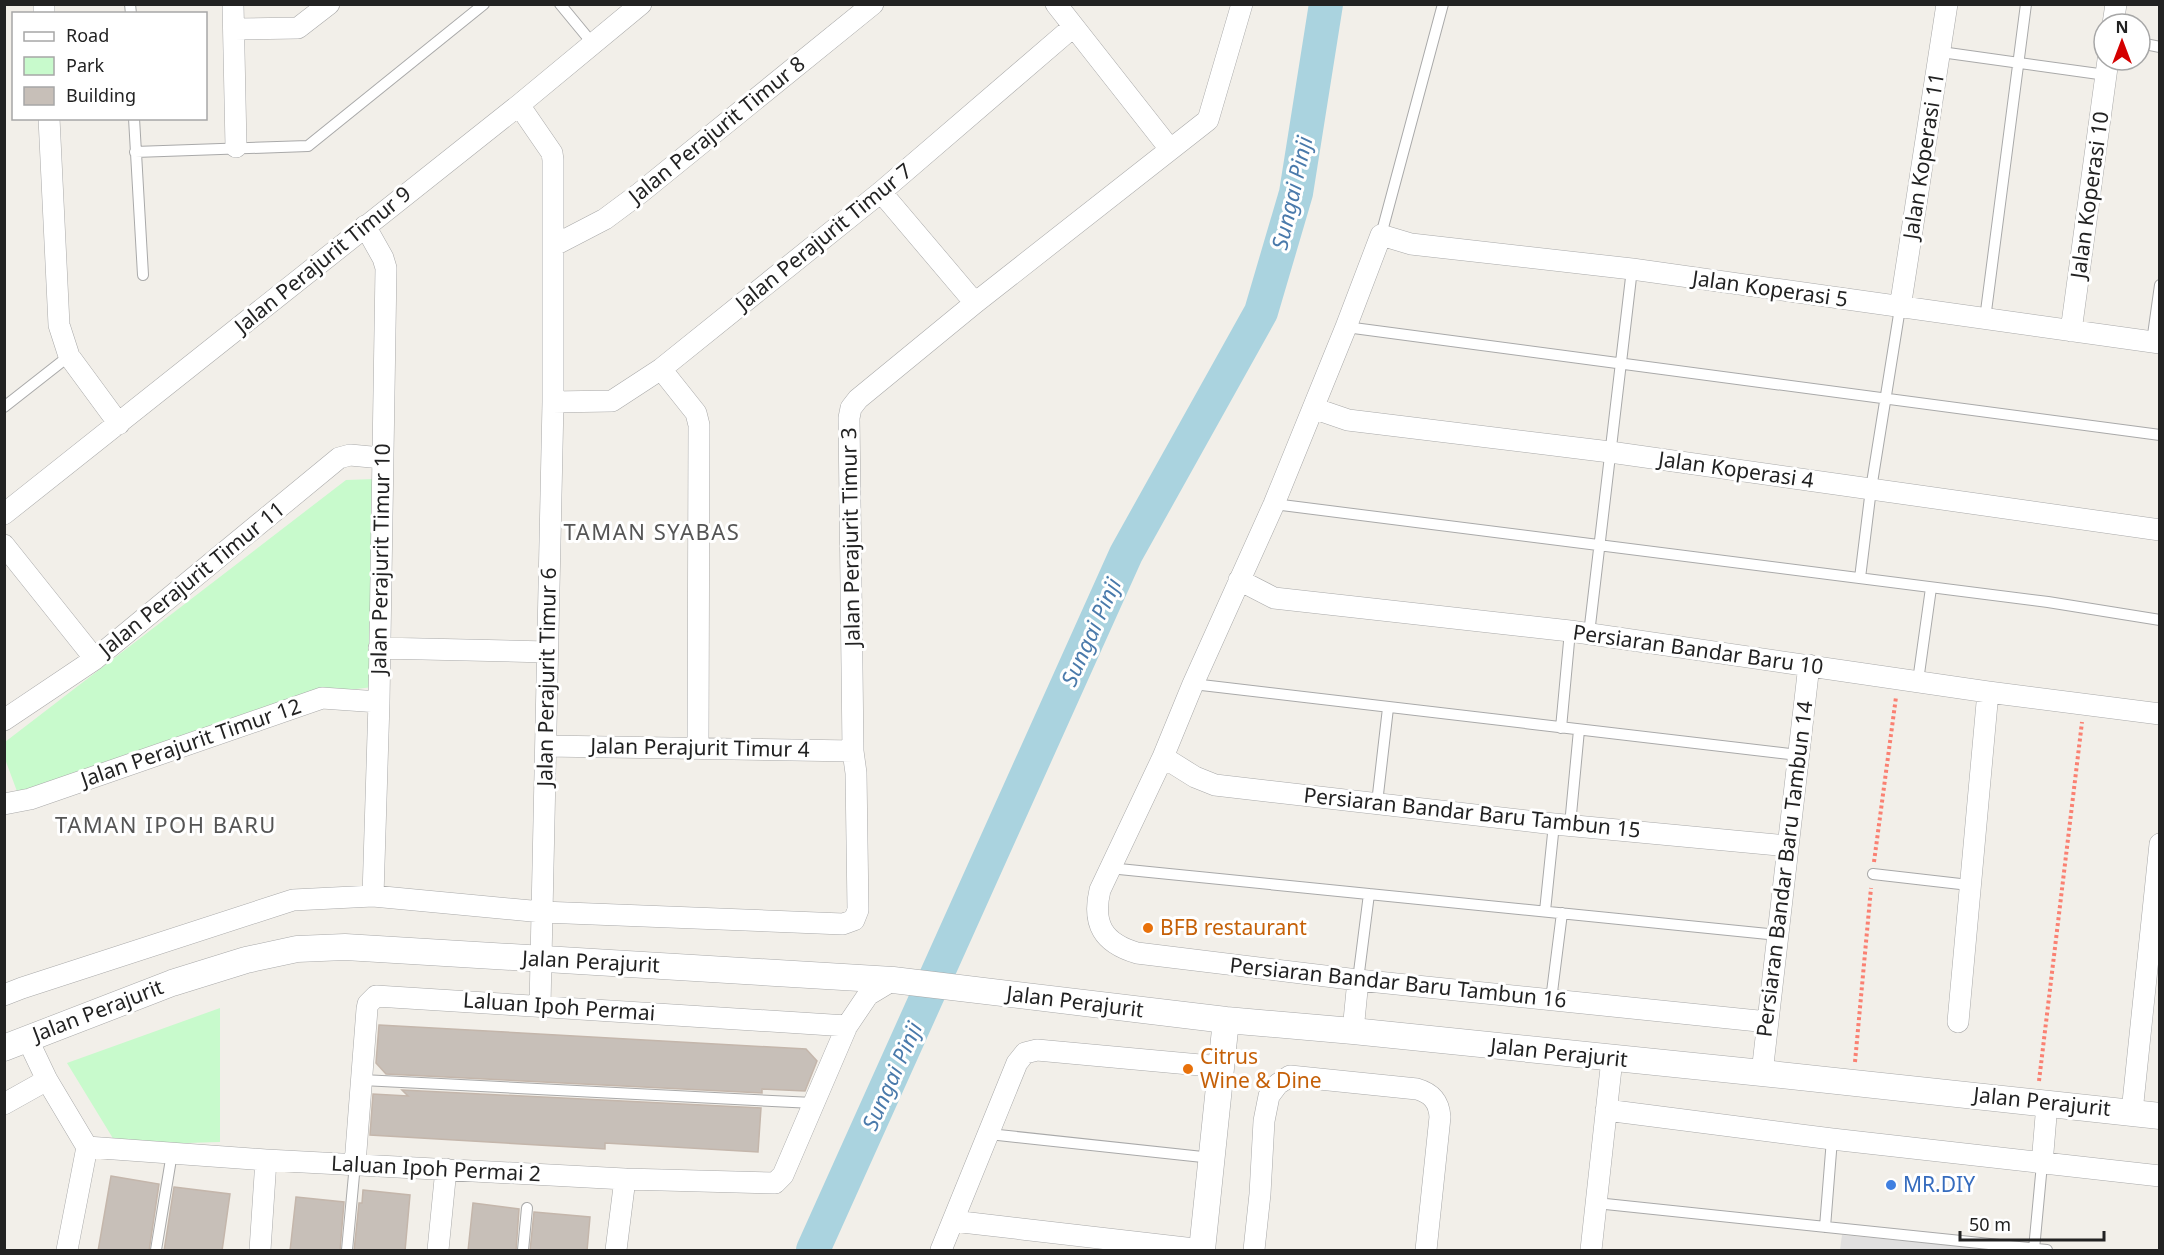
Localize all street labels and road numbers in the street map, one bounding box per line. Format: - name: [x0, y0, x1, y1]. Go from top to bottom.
- street label: Jalan Perajurit Timur 8: [621, 49, 810, 210]
- street label: Jalan Koperasi 11: [1896, 70, 1950, 243]
- street label: Jalan Koperasi 10: [2063, 109, 2115, 282]
- street label: Jalan Perajurit Timur 7: [728, 156, 917, 317]
- street label: Jalan Perajurit Timur 9: [227, 179, 416, 340]
- street label: Jalan Koperasi 5: [1689, 263, 1850, 313]
- street label: Jalan Perajurit Timur 3: [834, 427, 866, 649]
- street label: Jalan Perajurit Timur 10: [364, 443, 396, 677]
- street label: Jalan Koperasi 4: [1655, 444, 1816, 494]
- street label: Jalan Perajurit Timur 11: [91, 495, 290, 663]
- street label: Jalan Perajurit Timur 6: [530, 567, 562, 789]
- street label: Persiaran Bandar Baru 10: [1571, 618, 1825, 680]
- street label: Jalan Perajurit Timur 12: [75, 691, 305, 794]
- street label: Persiaran Bandar Baru Tambun 14: [1749, 699, 1819, 1039]
- street label: Jalan Perajurit Timur 4: [588, 731, 810, 763]
- street label: Persiaran Bandar Baru Tambun 15: [1302, 780, 1642, 844]
- street label: Jalan Perajurit: [520, 943, 661, 979]
- street label: Persiaran Bandar Baru Tambun 16: [1228, 950, 1568, 1014]
- street label: Jalan Perajurit: [26, 972, 167, 1049]
- street label: Jalan Perajurit: [1003, 978, 1146, 1023]
- street label: Laluan Ipoh Permai: [462, 985, 656, 1027]
- street label: Jalan Perajurit: [1487, 1031, 1630, 1073]
- street label: Jalan Perajurit: [1970, 1080, 2113, 1122]
- street label: Laluan Ipoh Permai 2: [330, 1149, 542, 1187]

